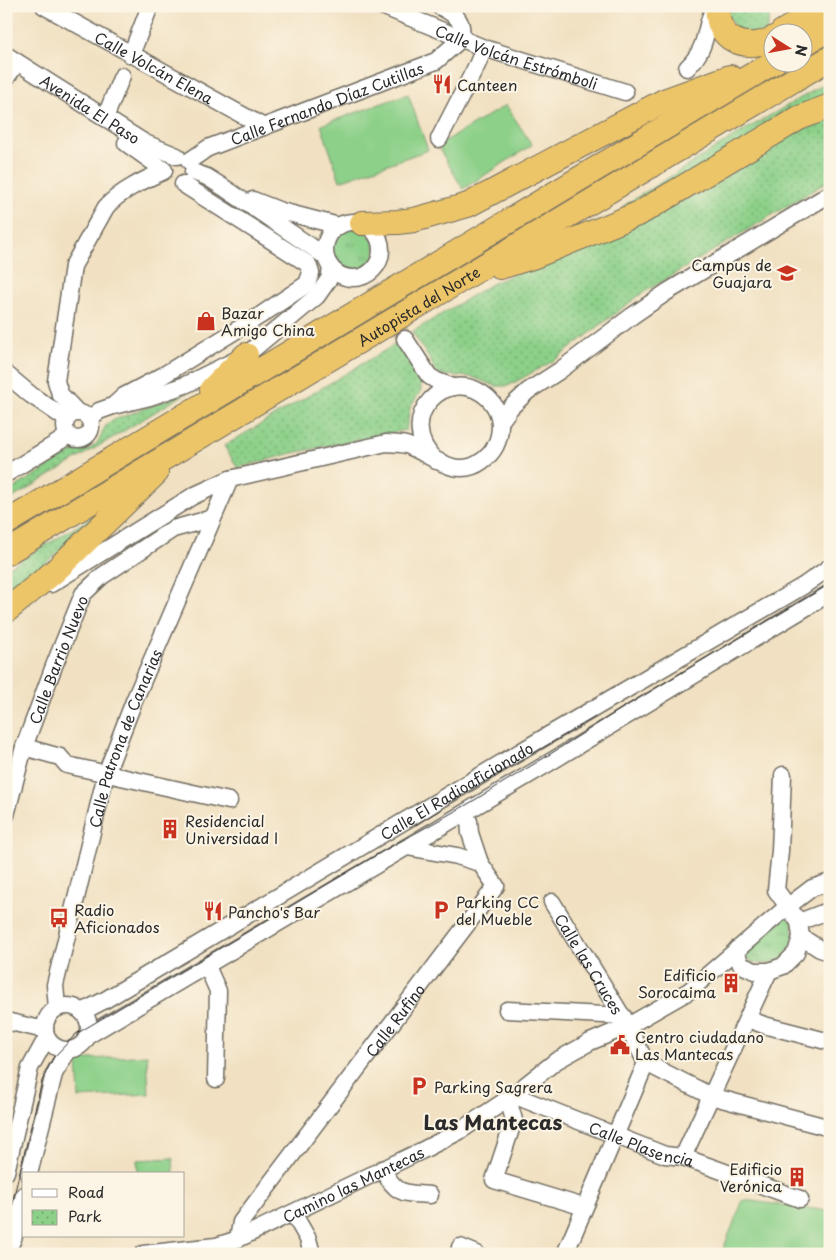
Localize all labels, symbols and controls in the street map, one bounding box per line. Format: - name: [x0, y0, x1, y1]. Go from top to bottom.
- street label: Calle Volcán Estrómboli: [432, 18, 601, 94]
- north arrow: [764, 22, 814, 72]
- street label: Calle Volcán Elena: [91, 25, 218, 109]
- text: N: [790, 43, 813, 58]
- street label: Calle Fernando Díaz Cutillas: [227, 55, 427, 150]
- street label: Avenida El Paso: [36, 68, 145, 149]
- restaurant icon: Canteen: [431, 73, 453, 95]
- place label: Canteen: [457, 73, 517, 96]
- place label: Campus de Guajara: [691, 253, 773, 293]
- street label: Autopista del Norte: [353, 260, 484, 351]
- school or university icon: Campus de Guajara: [776, 262, 798, 284]
- place label: Bazar Amigo China: [221, 301, 315, 341]
- shop icon: Bazar Amigo China: [195, 310, 217, 332]
- street label: Calle Barrio Nuevo: [22, 592, 93, 727]
- street label: Calle Patrona de Canarias: [82, 645, 167, 830]
- street label: Calle El Radioaficionado: [375, 735, 537, 845]
- place label: Residencial Universidad I: [185, 809, 278, 849]
- building icon: Residencial Universidad I: [159, 818, 181, 840]
- place label: Parking CC del Mueble: [456, 890, 539, 930]
- place label: Radio Aficionados: [74, 898, 160, 938]
- parking icon: Parking CC del Mueble: [430, 899, 452, 921]
- restaurant icon: Pancho's Bar: [202, 900, 224, 922]
- place label: Pancho's Bar: [228, 900, 320, 923]
- bus stop icon: Radio Aficionados: [48, 907, 70, 929]
- street label: Calle las Cruces: [550, 908, 629, 1018]
- place label: Edificio Sorocaima: [638, 963, 717, 1003]
- building icon: Edificio Sorocaima: [720, 972, 742, 994]
- street label: Calle Rufino: [359, 979, 430, 1061]
- place label: Centro ciudadano Las Mantecas: [635, 1025, 764, 1065]
- public building icon: Centro ciudadano Las Mantecas: [609, 1034, 631, 1056]
- parking icon: Parking Sagrera: [408, 1075, 430, 1097]
- place label: Parking Sagrera: [434, 1075, 553, 1098]
- district label: Las Mantecas: [424, 1107, 563, 1137]
- street label: Calle Plasencia: [586, 1115, 698, 1172]
- street label: Camino las Mantecas: [278, 1140, 428, 1228]
- place label: Edificio Verónica: [720, 1157, 783, 1197]
- building icon: Edificio Verónica: [786, 1166, 808, 1188]
- legend: [22, 1172, 185, 1238]
- text: Road: [68, 1180, 104, 1203]
- text: Park: [68, 1204, 102, 1227]

